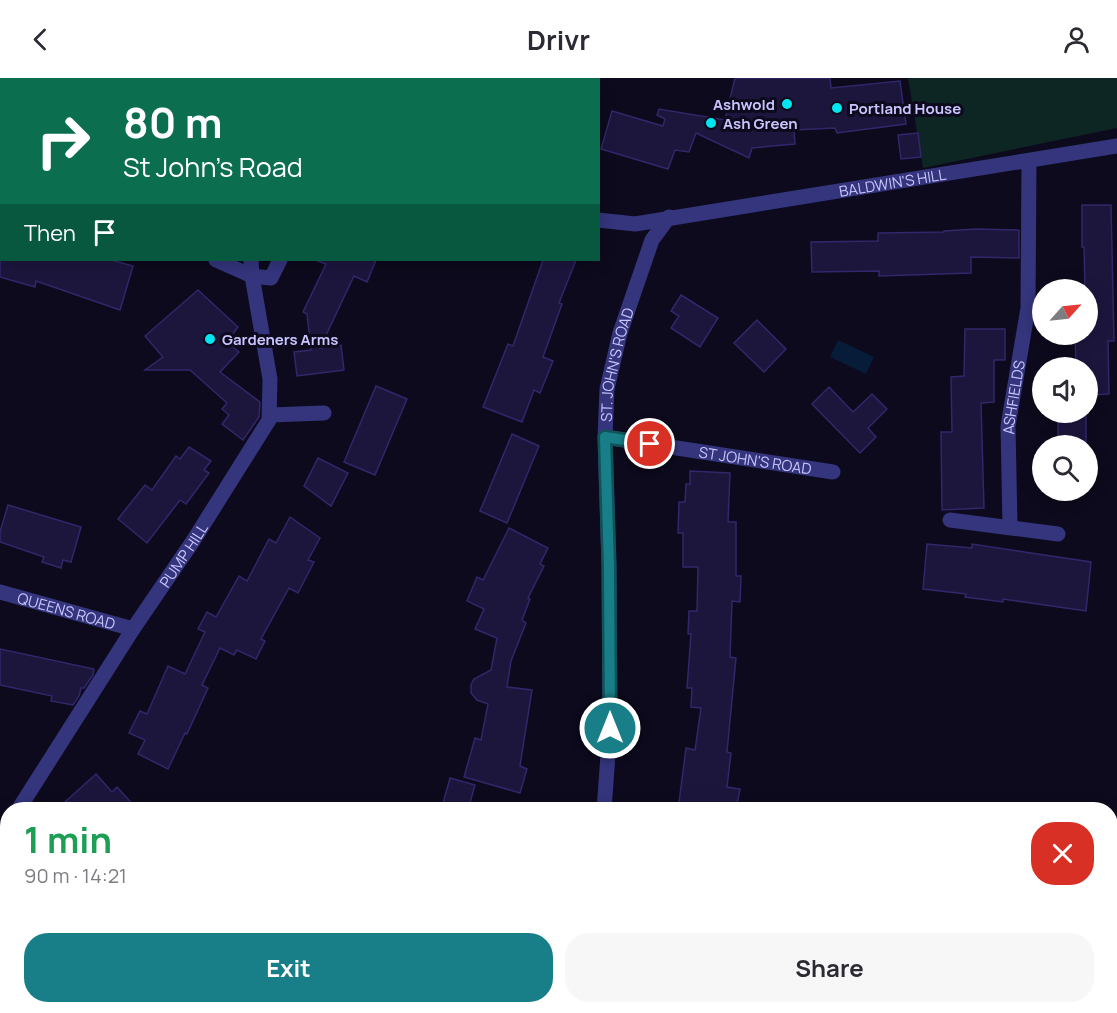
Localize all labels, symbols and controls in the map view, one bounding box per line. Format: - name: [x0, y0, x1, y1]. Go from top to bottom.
- text: Drivr: [527, 21, 590, 58]
- icon: back: [24, 23, 57, 56]
- icon: person: [1060, 23, 1093, 56]
- text: 80 m: [123, 93, 223, 151]
- place label: Ashwold: [713, 94, 775, 115]
- marker: Ashwold: [780, 97, 794, 111]
- place label: Portland House: [849, 98, 961, 119]
- marker: Portland House: [830, 101, 844, 115]
- icon: right: [24, 102, 102, 180]
- place label: Ash Green: [723, 113, 798, 134]
- marker: Ash Green: [704, 116, 718, 130]
- text: St John's Road: [123, 148, 303, 185]
- street label: BALDWIN'S HILL: [837, 163, 948, 201]
- icon: arrive: [88, 216, 121, 249]
- text: Then: [24, 218, 76, 248]
- north arrow: [1032, 279, 1098, 345]
- map controls: [1032, 279, 1098, 501]
- street label: ST. JOHN'S ROAD: [595, 305, 639, 422]
- place label: Gardeners Arms: [222, 329, 338, 350]
- marker: Gardeners Arms: [203, 332, 217, 346]
- button: sound: [1032, 357, 1098, 423]
- street label: ASHFIELDS: [997, 359, 1029, 435]
- pin: [624, 418, 675, 469]
- icon: arrive: [633, 427, 666, 460]
- button: search: [1032, 435, 1098, 501]
- street label: ST JOHN'S ROAD: [697, 441, 813, 479]
- street label: PUMP HILL: [154, 518, 213, 591]
- street label: QUEENS ROAD: [15, 587, 118, 634]
- position arrow: [578, 696, 642, 760]
- text: 1 min: [24, 815, 112, 864]
- button: close: [1031, 822, 1094, 885]
- text: 90 m · 14:21: [24, 862, 127, 889]
- button: Exit: [24, 933, 553, 1002]
- button: Share: [565, 933, 1094, 1002]

